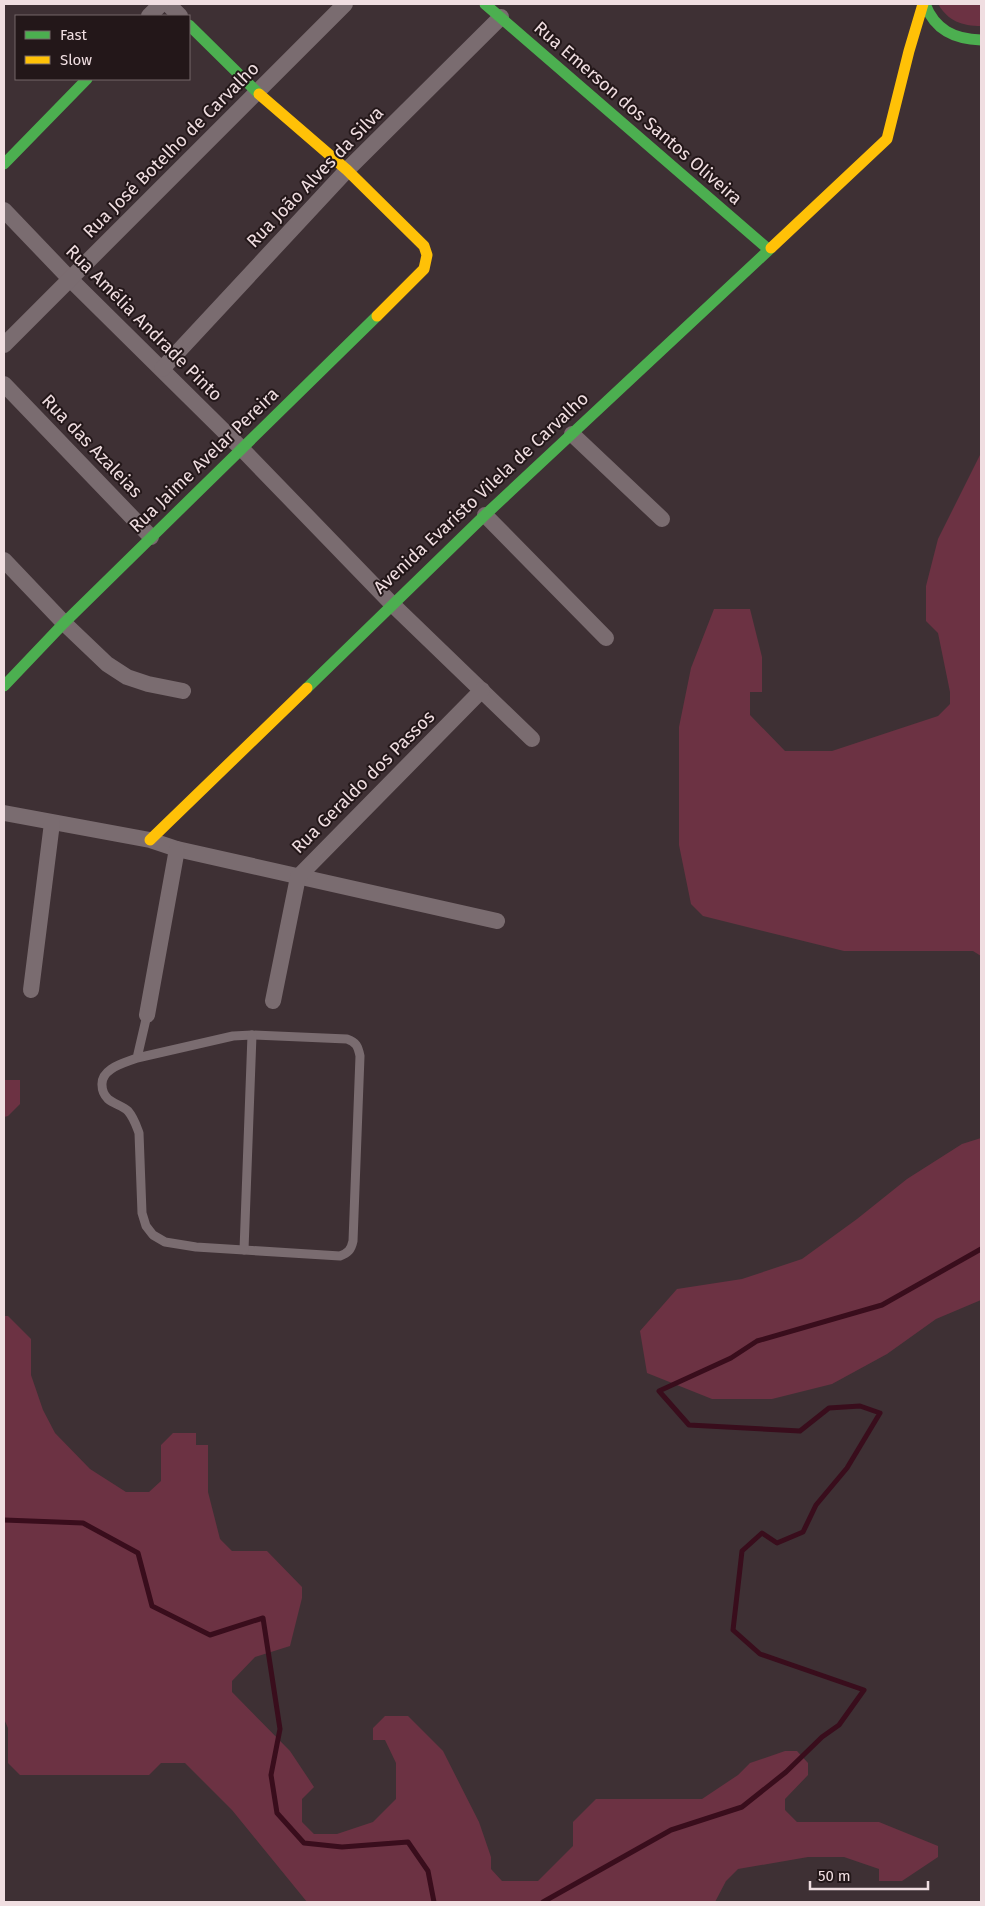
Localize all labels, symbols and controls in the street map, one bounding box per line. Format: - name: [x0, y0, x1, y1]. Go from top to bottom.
- legend: [15, 15, 190, 80]
- street label: Rua Emerson dos Santos Oliveira: [529, 17, 747, 209]
- text: Fast: [60, 26, 87, 44]
- text: Slow: [60, 51, 92, 69]
- street label: Rua José Botelho de Carvalho: [78, 57, 264, 243]
- street label: Rua João Alves da Silva: [242, 102, 388, 252]
- street label: Rua Amélia Andrade Pinto: [61, 240, 227, 406]
- street label: Rua Jaime Avelar Pereira: [125, 383, 283, 537]
- street label: Avenida Evaristo Vilela de Carvalho: [369, 388, 593, 598]
- street label: Rua das Azaleias: [37, 390, 147, 502]
- street label: Rua Geraldo dos Passos: [287, 706, 439, 858]
- scale bar: [810, 1858, 928, 1890]
- text: 50 m: [818, 1867, 851, 1885]

